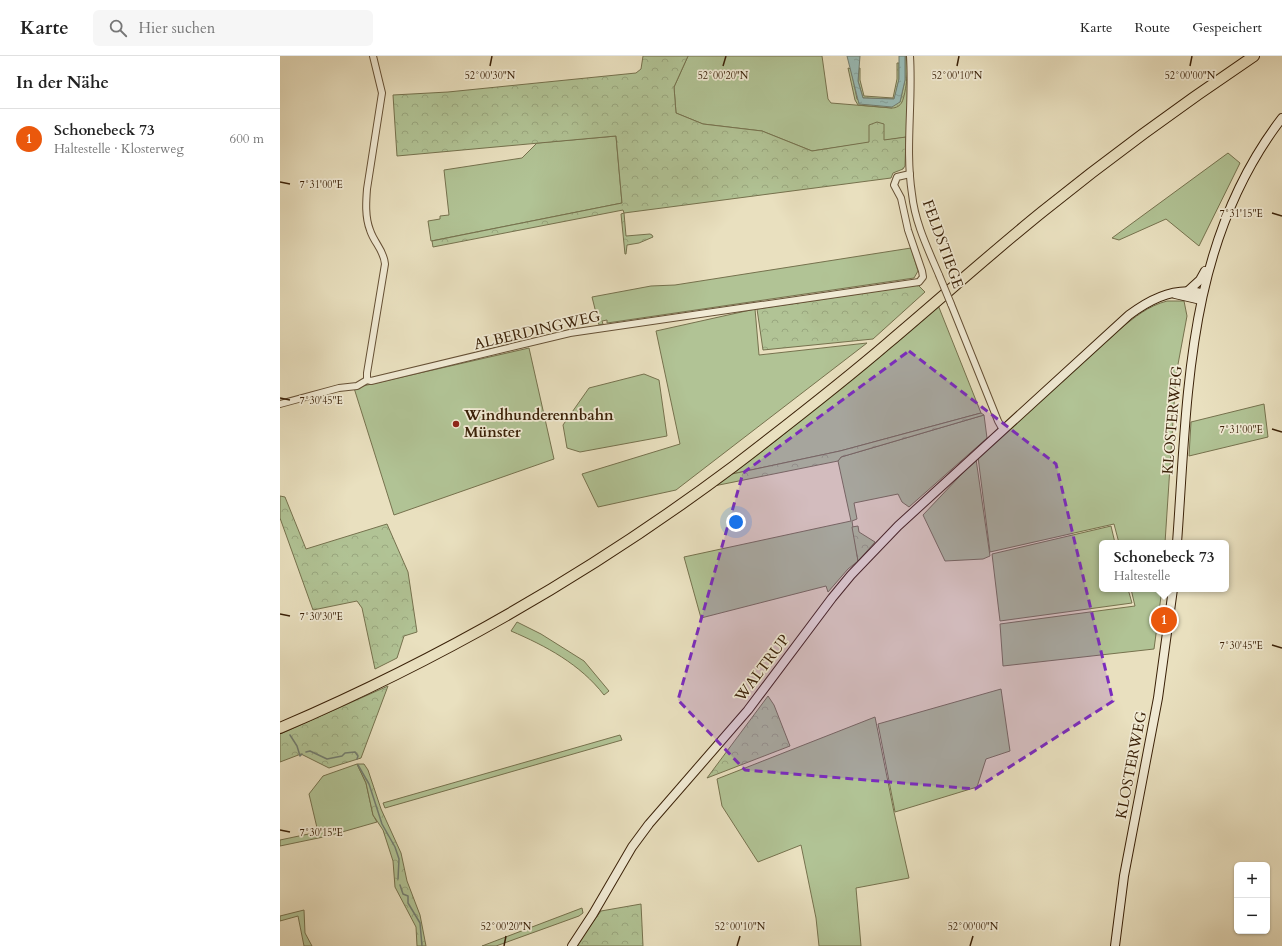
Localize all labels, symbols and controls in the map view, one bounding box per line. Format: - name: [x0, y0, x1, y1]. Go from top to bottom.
- search box: [93, 10, 373, 46]
- text: Karte: [20, 15, 69, 41]
- icon: search: [107, 17, 129, 39]
- text: Hier suchen: [139, 18, 215, 38]
- text: Karte: [1080, 18, 1112, 37]
- text: Route: [1134, 18, 1170, 37]
- text: Gespeichert: [1192, 18, 1262, 37]
- text: 52°00'30"N: [465, 69, 516, 83]
- text: 52°00'20"N: [698, 69, 749, 83]
- text: 52°00'10"N: [932, 69, 983, 83]
- text: 52°00'00"N: [1165, 69, 1216, 83]
- text: In der Nähe: [16, 71, 109, 94]
- text: Schonebeck 73: [54, 120, 155, 140]
- text: 1: [26, 130, 32, 148]
- text: 600 m: [230, 130, 264, 148]
- text: Haltestelle · Klosterweg: [54, 140, 184, 158]
- text: 7°31'00"E: [299, 178, 343, 192]
- street label: FELDSTIEGE: [918, 197, 968, 291]
- text: 7°31'15"E: [1219, 207, 1263, 221]
- street label: ALBERDINGWEG: [472, 306, 602, 354]
- street label: KLOSTERWEG: [1157, 365, 1187, 475]
- text: 7°30'45"E: [299, 394, 343, 408]
- place label: Windhunderennbahn Münster: [463, 405, 614, 442]
- marker: Windhunderennbahn Münster: [451, 419, 461, 429]
- text: 7°31'00"E: [1219, 423, 1263, 437]
- your location: [726, 512, 746, 532]
- popup: [1099, 540, 1229, 592]
- text: Schonebeck 73: [1114, 547, 1214, 567]
- text: Haltestelle: [1114, 567, 1170, 585]
- pin: 1: [1151, 605, 1177, 635]
- text: 7°30'30"E: [299, 610, 343, 624]
- street label: WALTRUP: [730, 630, 794, 706]
- text: 7°30'45"E: [1219, 639, 1263, 653]
- street label: KLOSTERWEG: [1111, 709, 1151, 820]
- text: 7°30'15"E: [299, 826, 343, 840]
- map controls: [1234, 862, 1270, 934]
- button: +: [1234, 862, 1270, 898]
- button: −: [1234, 898, 1270, 934]
- text: 52°00'20"N: [481, 920, 532, 934]
- text: 52°00'10"N: [715, 920, 766, 934]
- text: 52°00'00"N: [948, 920, 999, 934]

